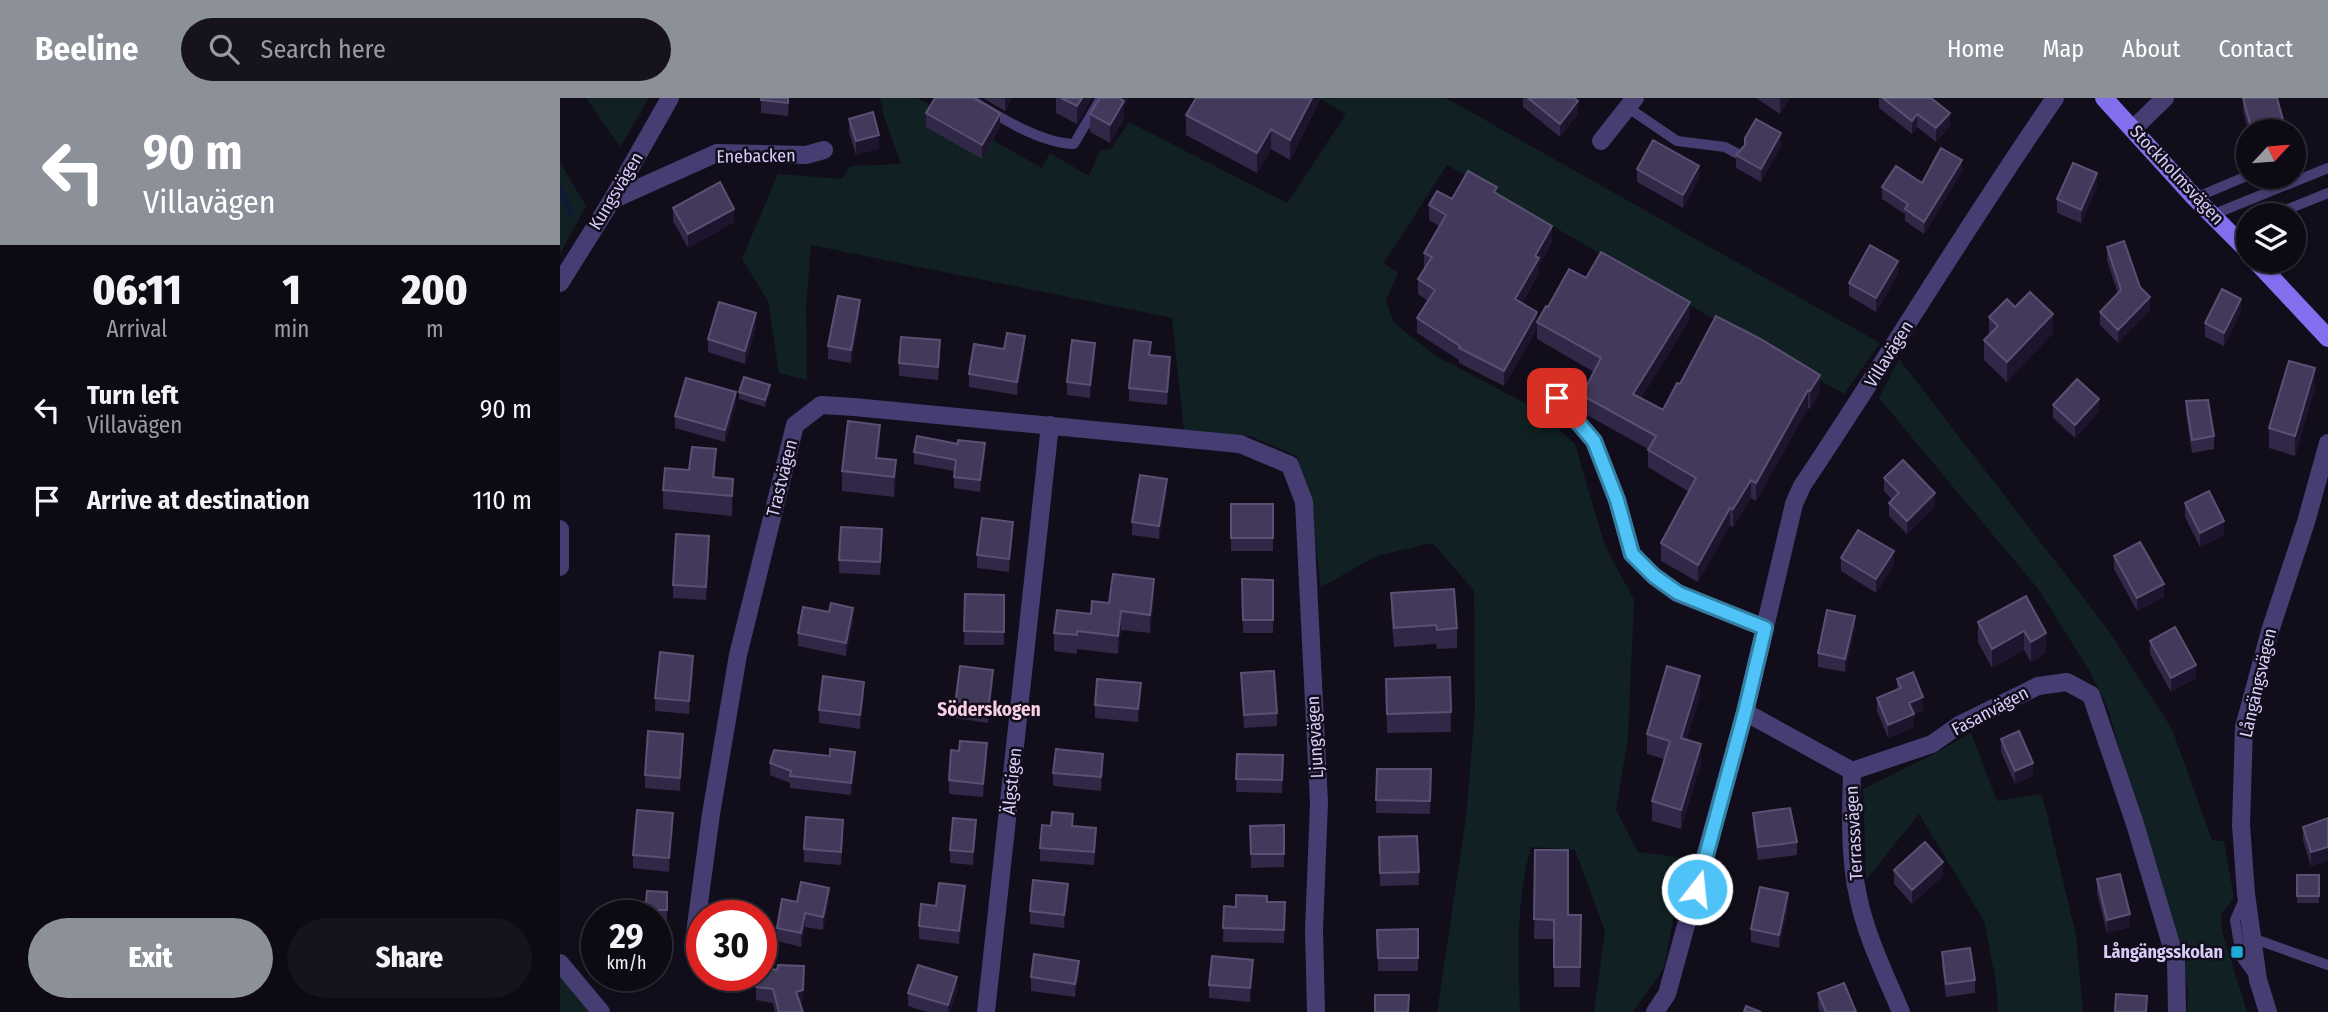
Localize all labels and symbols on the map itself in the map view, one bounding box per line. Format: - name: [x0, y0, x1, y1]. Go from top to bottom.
- north arrow: [2236, 119, 2306, 189]
- street label: Stockholmsvägen: [2125, 121, 2229, 229]
- street label: Enebacken: [716, 144, 796, 168]
- street label: Kungsvägen: [584, 148, 648, 234]
- street label: Villavägen: [1860, 317, 1918, 391]
- pin: [1527, 368, 1587, 428]
- street label: Trastvägen: [762, 437, 802, 519]
- street label: Långängsvägen: [2235, 626, 2281, 740]
- street label: Fasanvägen: [1948, 682, 2032, 740]
- street label: Ljungvägen: [1302, 695, 1328, 779]
- district label: Söderskogen: [937, 698, 1041, 721]
- street label: Älgstigen: [998, 746, 1026, 816]
- street label: Terrassvägen: [1841, 785, 1867, 881]
- position arrow: [1660, 852, 1734, 926]
- speed limit sign: 30: [686, 900, 777, 991]
- place label: Långängsskolan: [2103, 941, 2223, 963]
- marker: Långängsskolan: [2229, 944, 2245, 960]

